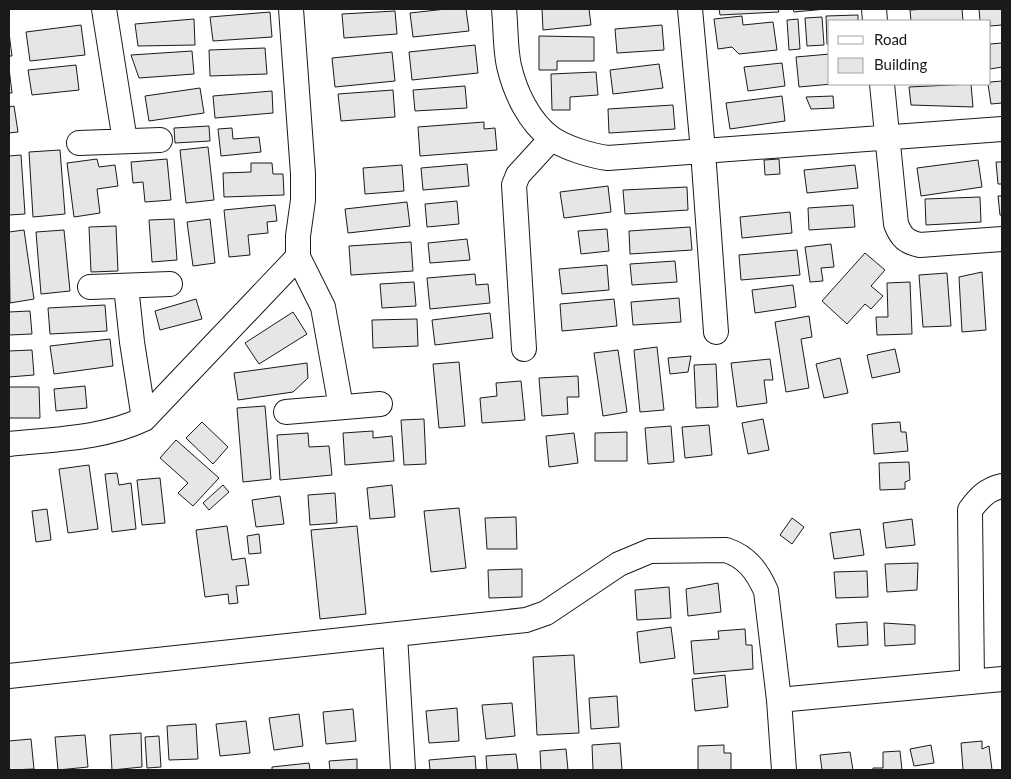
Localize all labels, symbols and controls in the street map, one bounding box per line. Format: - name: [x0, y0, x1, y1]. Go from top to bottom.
- legend: [828, 20, 991, 85]
- text: Road: [874, 30, 907, 48]
- text: Building: [874, 55, 927, 73]

